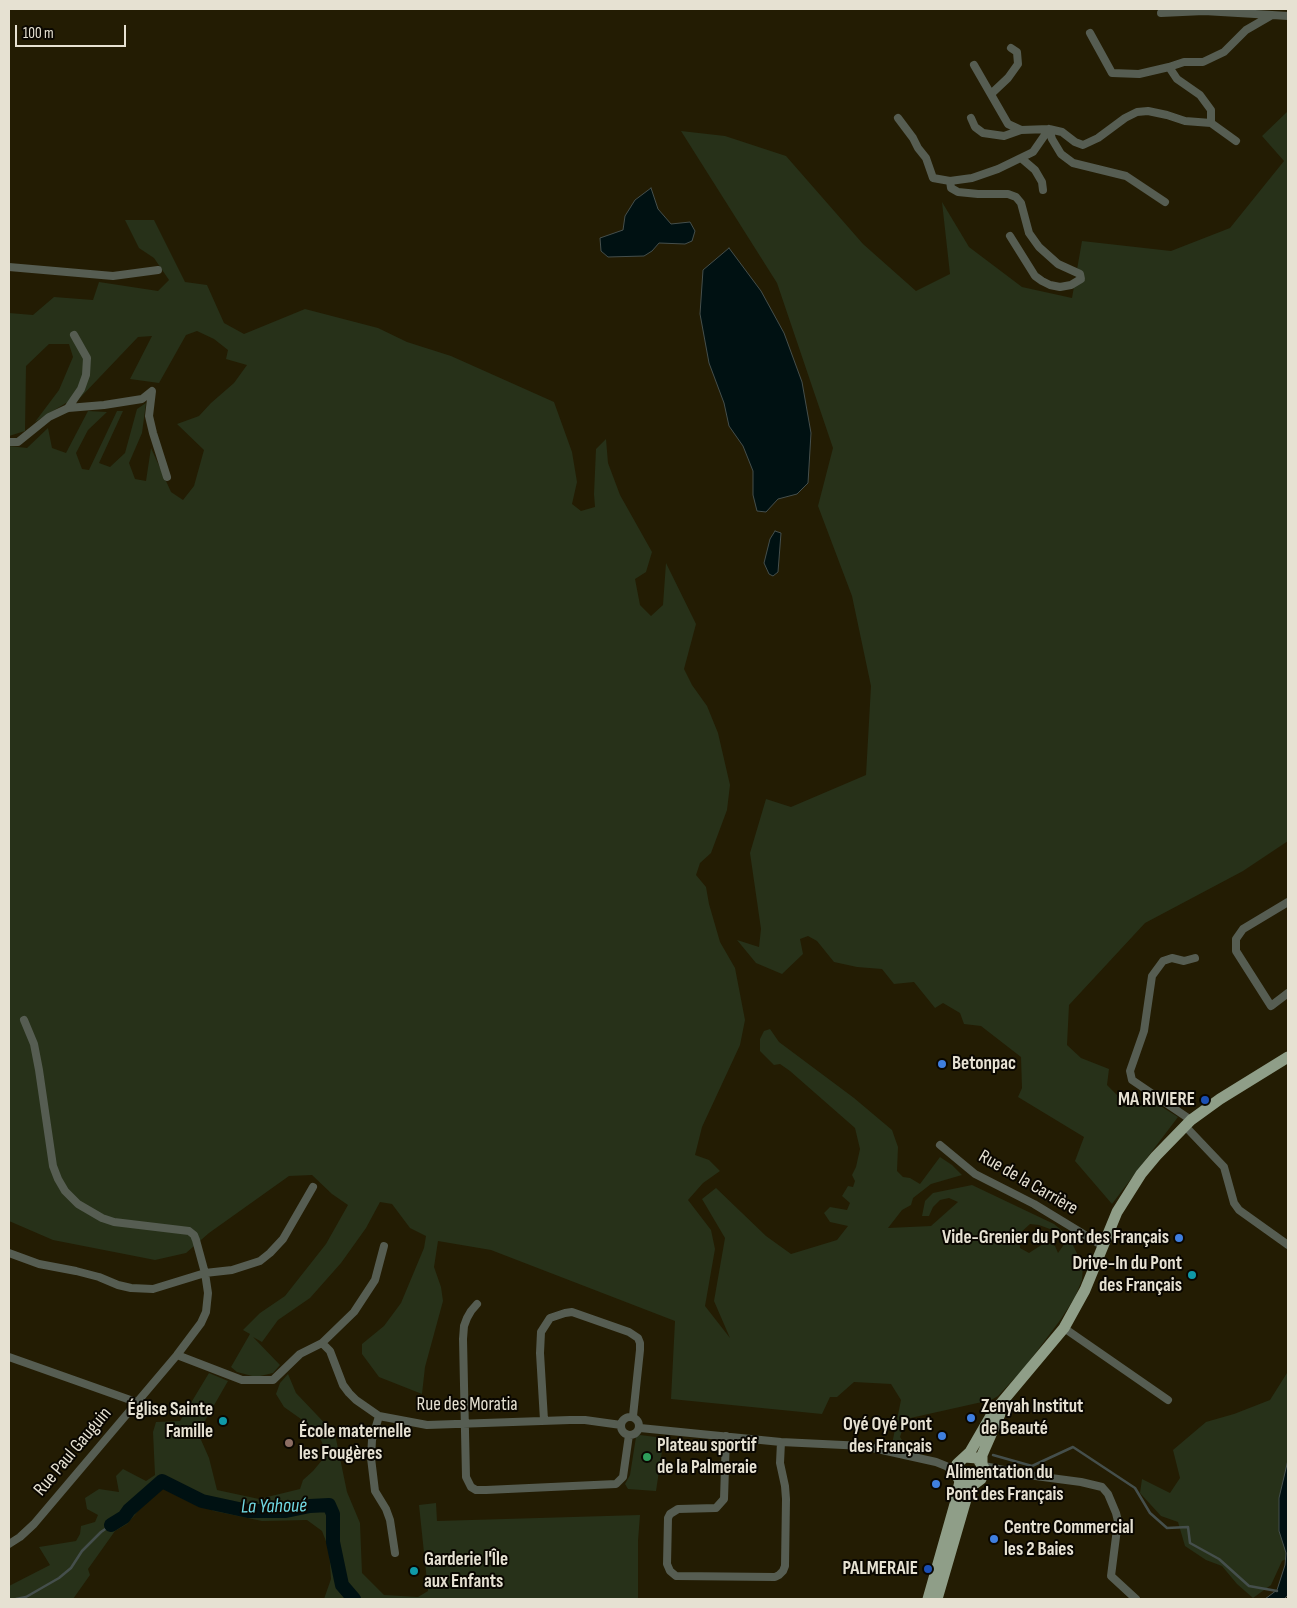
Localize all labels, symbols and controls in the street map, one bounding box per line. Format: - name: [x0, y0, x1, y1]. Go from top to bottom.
- scale bar: [18, 15, 129, 47]
- text: 100 m: [23, 24, 54, 43]
- place label: Betonpac: [952, 1053, 1016, 1075]
- marker: Betonpac: [936, 1058, 948, 1070]
- place label: MA RIVIERE: [1118, 1089, 1195, 1111]
- marker: MA RIVIERE: [1199, 1094, 1211, 1106]
- street label: Rue de la Carrière: [974, 1145, 1082, 1221]
- place label: Vide-Grenier du Pont des Français: [942, 1227, 1169, 1249]
- marker: Vide-Grenier du Pont des Français: [1173, 1232, 1185, 1244]
- place label: Drive-In du Pont des Français: [1072, 1253, 1182, 1297]
- marker: Drive-In du Pont des Français: [1186, 1269, 1198, 1281]
- street label: Rue des Moratia: [416, 1394, 518, 1416]
- place label: Zenyah Institut de Beauté: [981, 1396, 1083, 1440]
- place label: Église Sainte Famille: [127, 1399, 213, 1443]
- street label: Rue Paul Gauguin: [29, 1403, 117, 1501]
- marker: Zenyah Institut de Beauté: [965, 1412, 977, 1424]
- place label: Oyé Oyé Pont des Français: [843, 1414, 932, 1458]
- marker: Église Sainte Famille: [217, 1415, 229, 1427]
- place label: École maternelle les Fougères: [299, 1421, 411, 1465]
- marker: Oyé Oyé Pont des Français: [936, 1430, 948, 1442]
- place label: Plateau sportif de la Palmeraie: [657, 1435, 757, 1479]
- marker: École maternelle les Fougères: [283, 1437, 295, 1449]
- marker: Plateau sportif de la Palmeraie: [641, 1451, 653, 1463]
- place label: Alimentation du Pont des Français: [946, 1462, 1064, 1506]
- marker: Alimentation du Pont des Français: [930, 1478, 942, 1490]
- water label: La Yahoué: [241, 1494, 307, 1520]
- place label: Centre Commercial les 2 Baies: [1004, 1517, 1134, 1561]
- marker: Centre Commercial les 2 Baies: [988, 1533, 1000, 1545]
- place label: Garderie l'Île aux Enfants: [424, 1549, 508, 1593]
- place label: PALMERAIE: [842, 1558, 918, 1580]
- marker: PALMERAIE: [922, 1563, 934, 1575]
- marker: Garderie l'Île aux Enfants: [408, 1565, 420, 1577]

